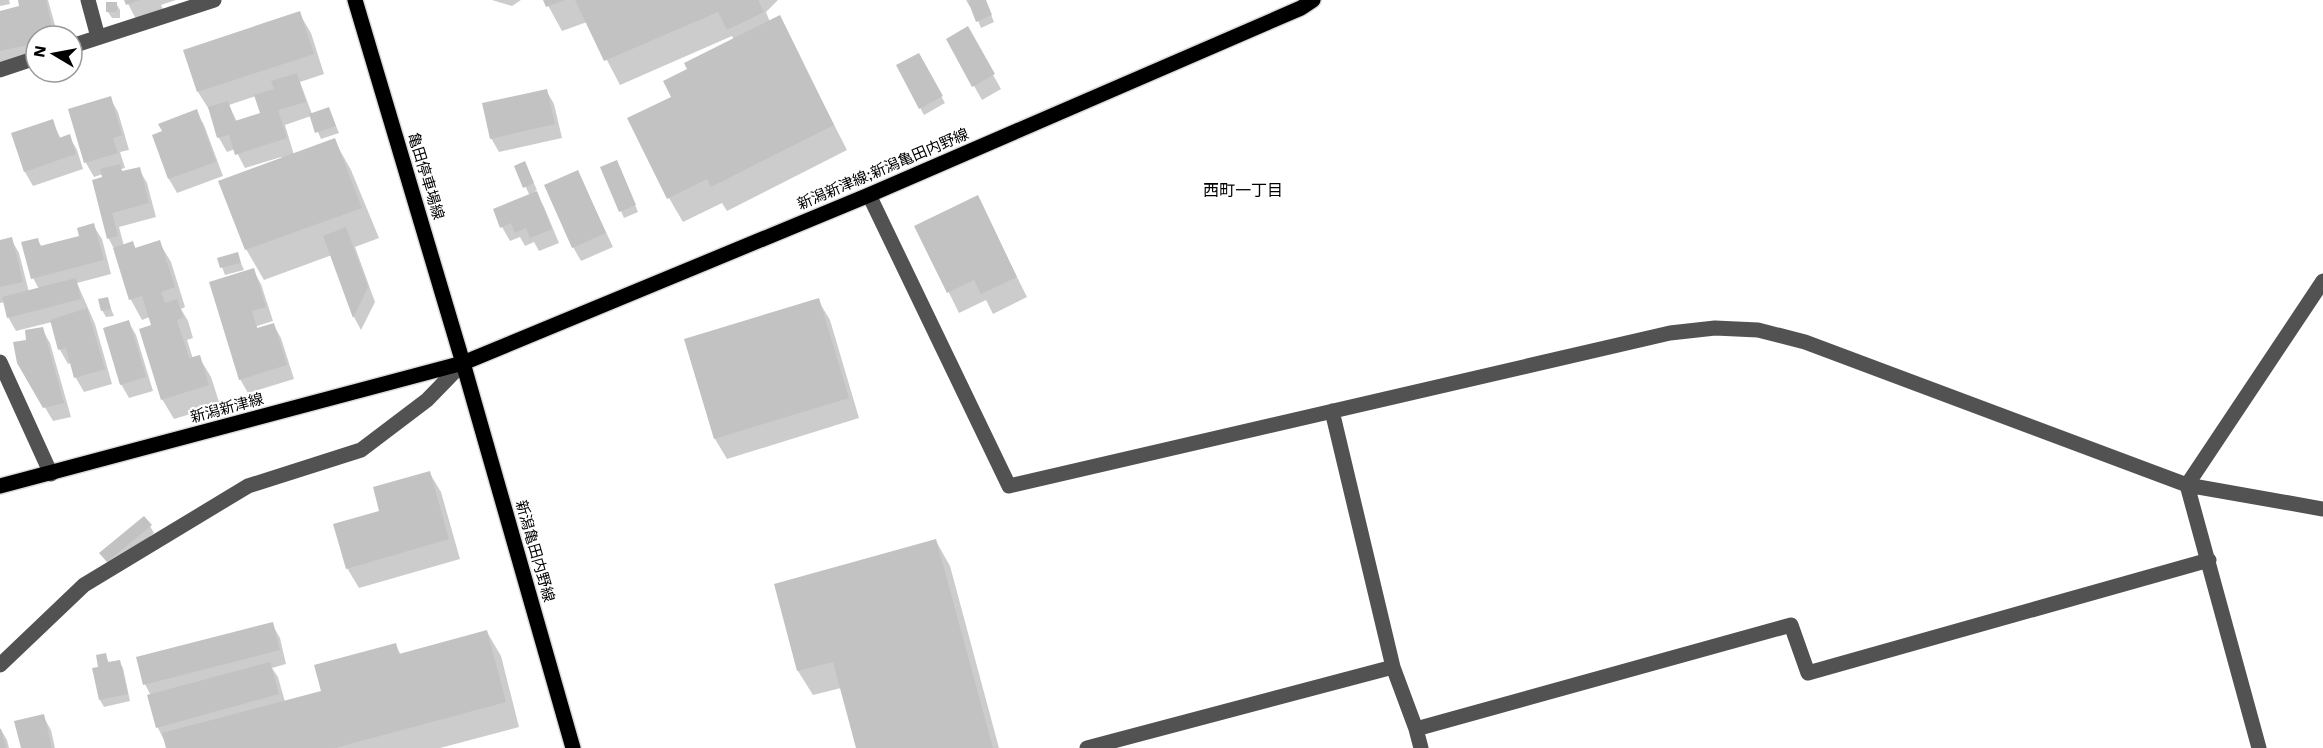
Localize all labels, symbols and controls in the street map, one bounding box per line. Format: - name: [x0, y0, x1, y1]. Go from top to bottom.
- north arrow: [24, 24, 84, 84]
- text: N: [29, 44, 50, 59]
- street label: 新潟新津線;新潟亀田内野線: [795, 125, 971, 213]
- street label: 亀田停車場線: [404, 130, 448, 222]
- district label: 西町一丁目: [1203, 181, 1283, 200]
- street label: 新潟新津線: [188, 390, 266, 426]
- street label: 新潟亀田内野線: [512, 498, 558, 604]

